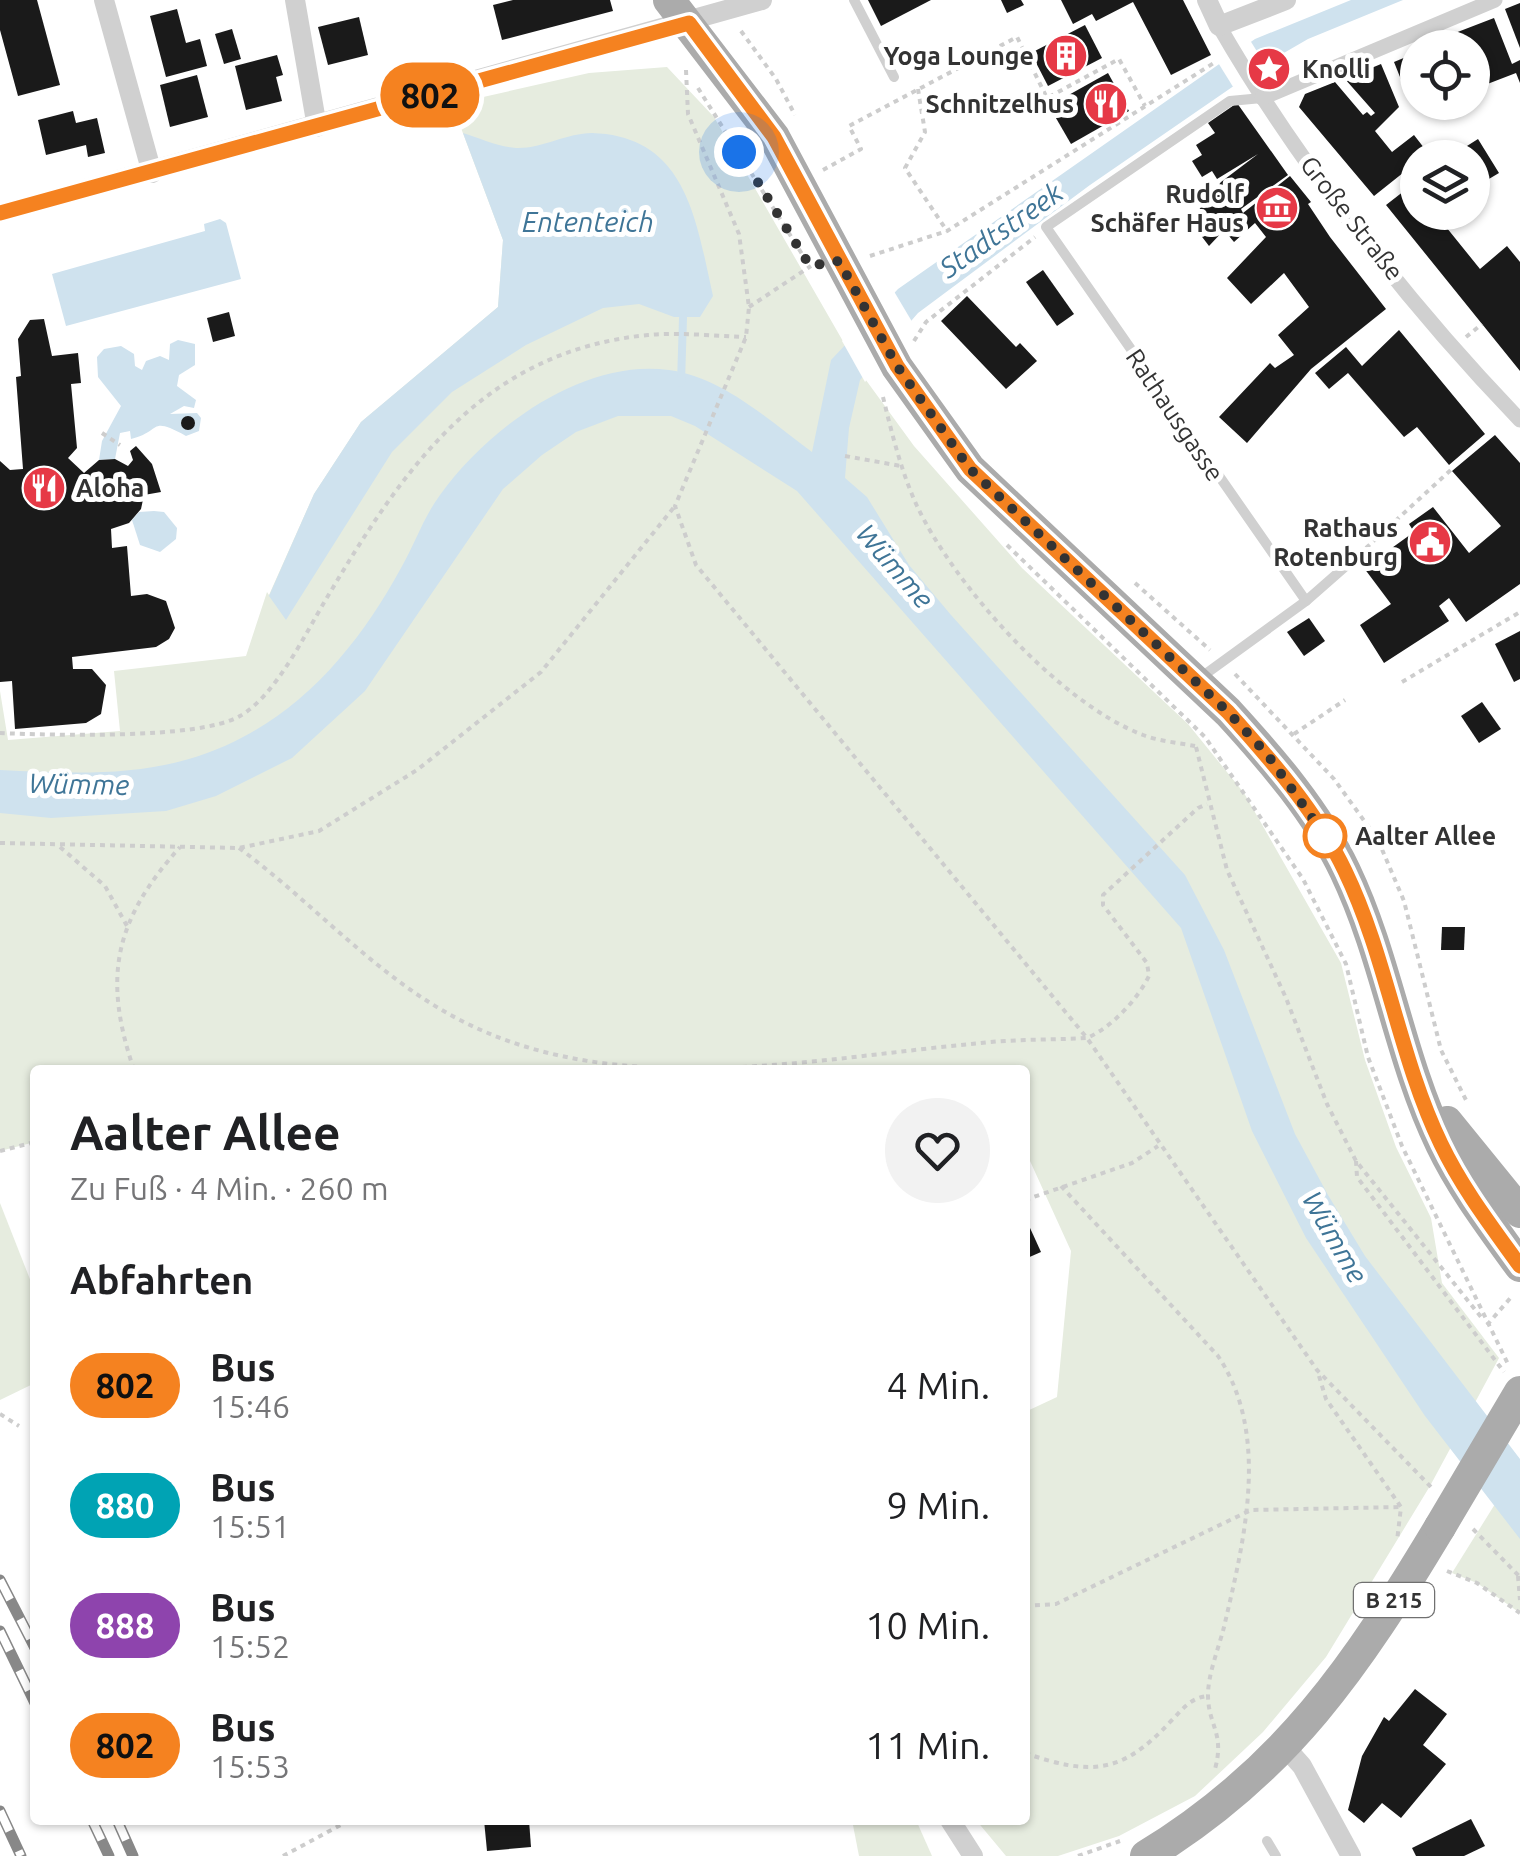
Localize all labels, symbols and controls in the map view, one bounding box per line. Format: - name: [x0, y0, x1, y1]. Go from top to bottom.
- map controls: [1400, 30, 1490, 230]
- button: locate: [1400, 30, 1490, 120]
- building icon: Yoga Lounge: [1043, 33, 1089, 79]
- place label: Yoga Lounge: [883, 42, 1034, 70]
- place icon: Knolli: [1246, 46, 1292, 92]
- place label: Knolli: [1302, 55, 1370, 83]
- line badge: 802: [372, 62, 488, 128]
- text: 802: [400, 75, 460, 115]
- restaurant icon: Schnitzelhus: [1083, 81, 1129, 127]
- place label: Schnitzelhus: [926, 90, 1074, 118]
- your location: [714, 127, 764, 177]
- button: layers: [1400, 140, 1490, 230]
- street label: Große Straße: [1295, 151, 1409, 285]
- water label: Stadtstreek: [932, 176, 1069, 284]
- place label: Rudolf Schäfer Haus: [1090, 180, 1245, 237]
- museum icon: Rudolf Schäfer Haus: [1254, 185, 1300, 231]
- water label: Ententeich: [522, 206, 654, 237]
- street label: Rathausgasse: [1121, 344, 1229, 486]
- restaurant icon: Aloha: [21, 465, 67, 511]
- place label: Aloha: [76, 474, 144, 502]
- place label: Rathaus Rotenburg: [1273, 514, 1398, 571]
- water label: Wümme: [851, 518, 940, 614]
- public building icon: Rathaus Rotenburg: [1407, 519, 1453, 565]
- water label: Wümme: [28, 767, 130, 800]
- marker: Aalter Allee: [1304, 815, 1346, 857]
- place label: Aalter Allee: [1355, 822, 1496, 850]
- button: heart: [885, 1098, 990, 1203]
- text: Aalter Allee: [70, 1105, 341, 1159]
- text: Zu Fuß · 4 Min. · 260 m: [70, 1170, 389, 1206]
- water label: Wümme: [1297, 1185, 1374, 1288]
- text: Abfahrten: [70, 1259, 253, 1301]
- text: Bus: [210, 1346, 275, 1388]
- text: 4 Min.: [887, 1364, 990, 1406]
- text: 802: [95, 1365, 155, 1405]
- text: 15:46: [210, 1388, 290, 1424]
- text: Bus: [210, 1466, 275, 1508]
- text: 9 Min.: [887, 1484, 990, 1526]
- text: 880: [95, 1485, 155, 1525]
- text: 15:51: [210, 1508, 290, 1544]
- road number: B 215: [1354, 1583, 1434, 1617]
- text: Bus: [210, 1586, 275, 1628]
- text: 10 Min.: [865, 1604, 990, 1646]
- text: 888: [95, 1605, 155, 1645]
- text: 15:52: [210, 1628, 290, 1664]
- text: Bus: [210, 1706, 275, 1748]
- text: 11 Min.: [865, 1724, 990, 1766]
- text: 802: [95, 1725, 155, 1765]
- text: 15:53: [210, 1748, 290, 1784]

